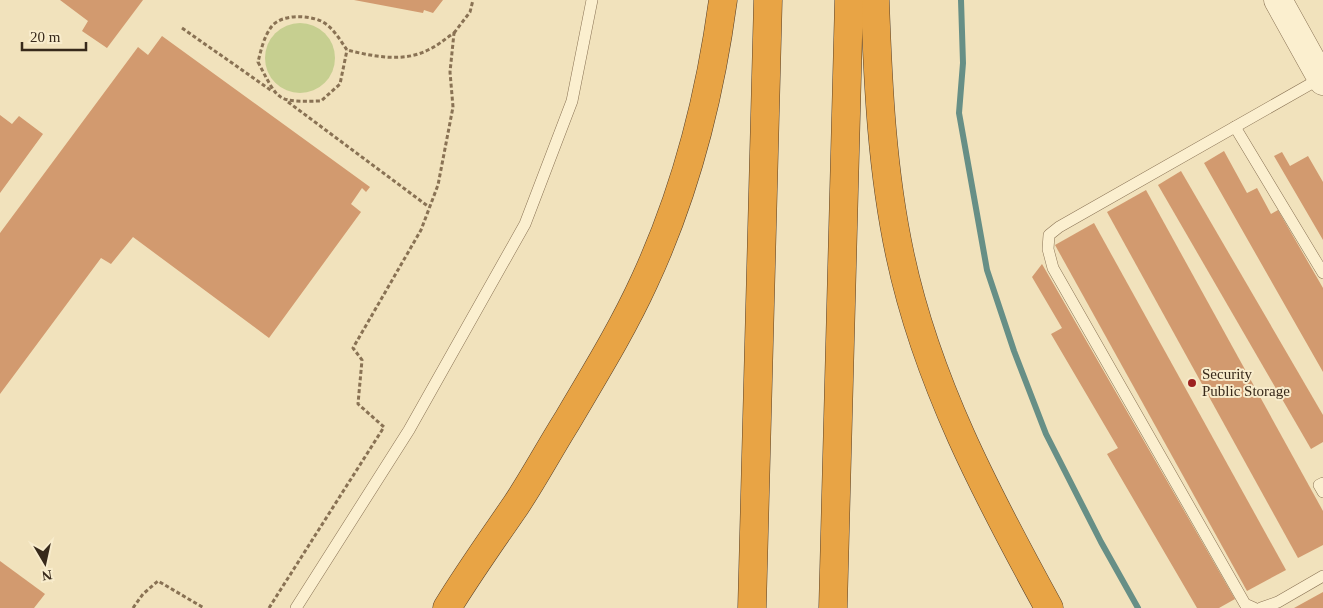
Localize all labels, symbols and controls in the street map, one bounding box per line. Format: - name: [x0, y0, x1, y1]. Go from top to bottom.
- scale bar: [22, 20, 86, 52]
- text: 20 m: [30, 29, 61, 45]
- place label: Security Public Storage: [1202, 366, 1290, 399]
- marker: Security Public Storage: [1186, 377, 1198, 389]
- north arrow: [20, 538, 70, 588]
- text: N: [41, 567, 53, 584]

